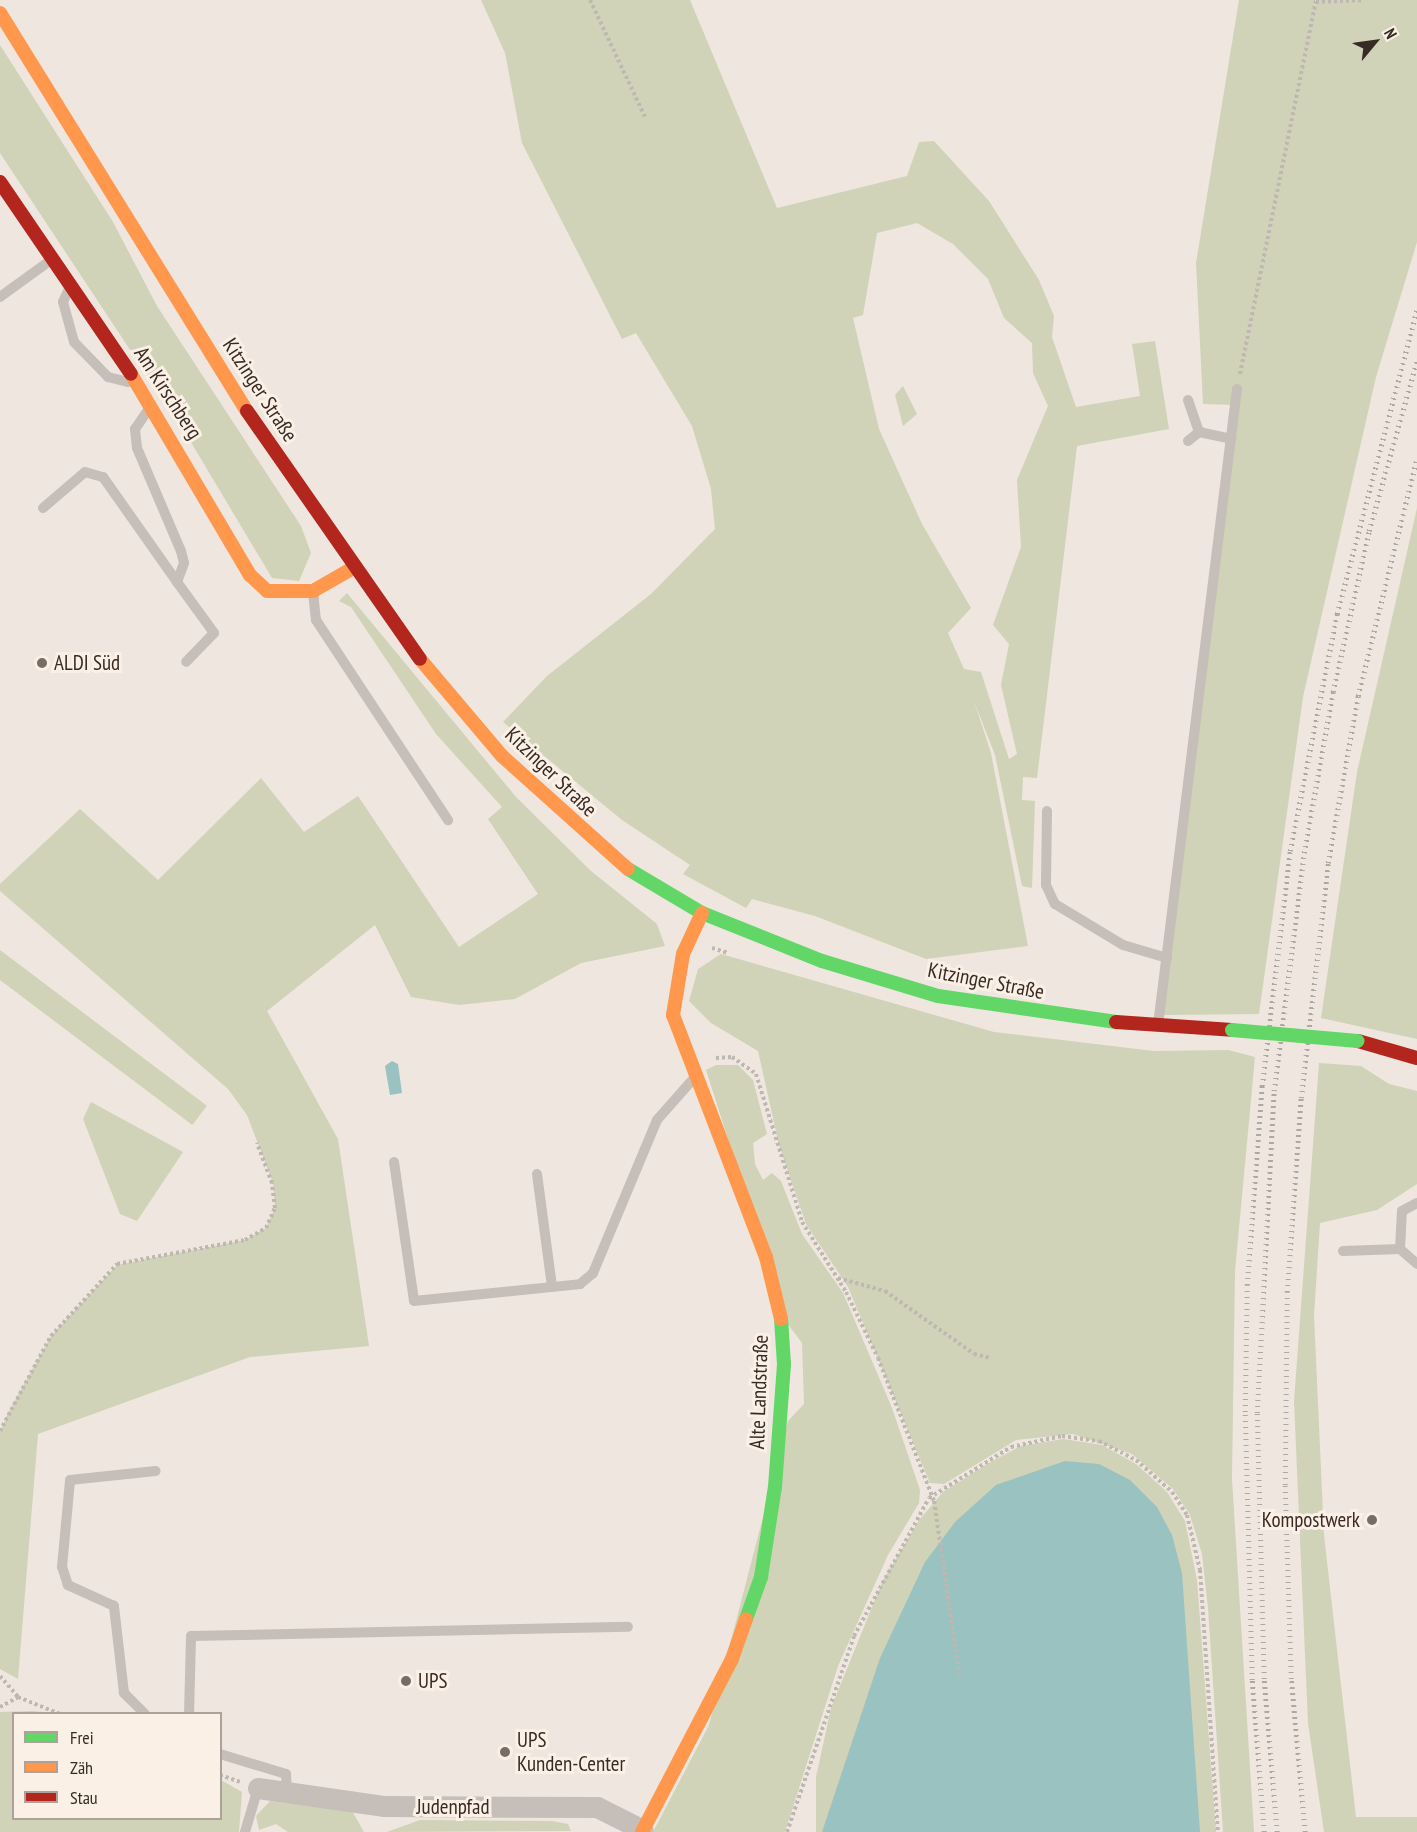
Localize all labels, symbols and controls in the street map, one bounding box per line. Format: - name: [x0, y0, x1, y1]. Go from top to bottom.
- north arrow: [1345, 12, 1405, 72]
- text: N: [1380, 25, 1402, 42]
- street label: Kitzinger Straße: [217, 334, 303, 446]
- street label: Am Kirschberg: [129, 342, 207, 444]
- place label: ALDI Süd: [54, 650, 120, 676]
- marker: ALDI Süd: [35, 656, 49, 670]
- street label: Kitzinger Straße: [500, 722, 602, 822]
- street label: Kitzinger Straße: [926, 957, 1046, 1005]
- street label: Alte Landstraße: [744, 1334, 774, 1450]
- place label: Kompostwerk: [1262, 1507, 1360, 1533]
- marker: Kompostwerk: [1365, 1513, 1379, 1527]
- place label: UPS: [418, 1668, 447, 1694]
- marker: UPS: [399, 1674, 413, 1688]
- legend: [12, 1712, 222, 1820]
- text: Frei: [70, 1726, 94, 1749]
- place label: UPS Kunden-Center: [517, 1727, 625, 1777]
- marker: UPS Kunden-Center: [498, 1745, 512, 1759]
- text: Zäh: [70, 1756, 93, 1779]
- text: Stau: [70, 1786, 98, 1809]
- street label: Judenpfad: [417, 1794, 489, 1820]

